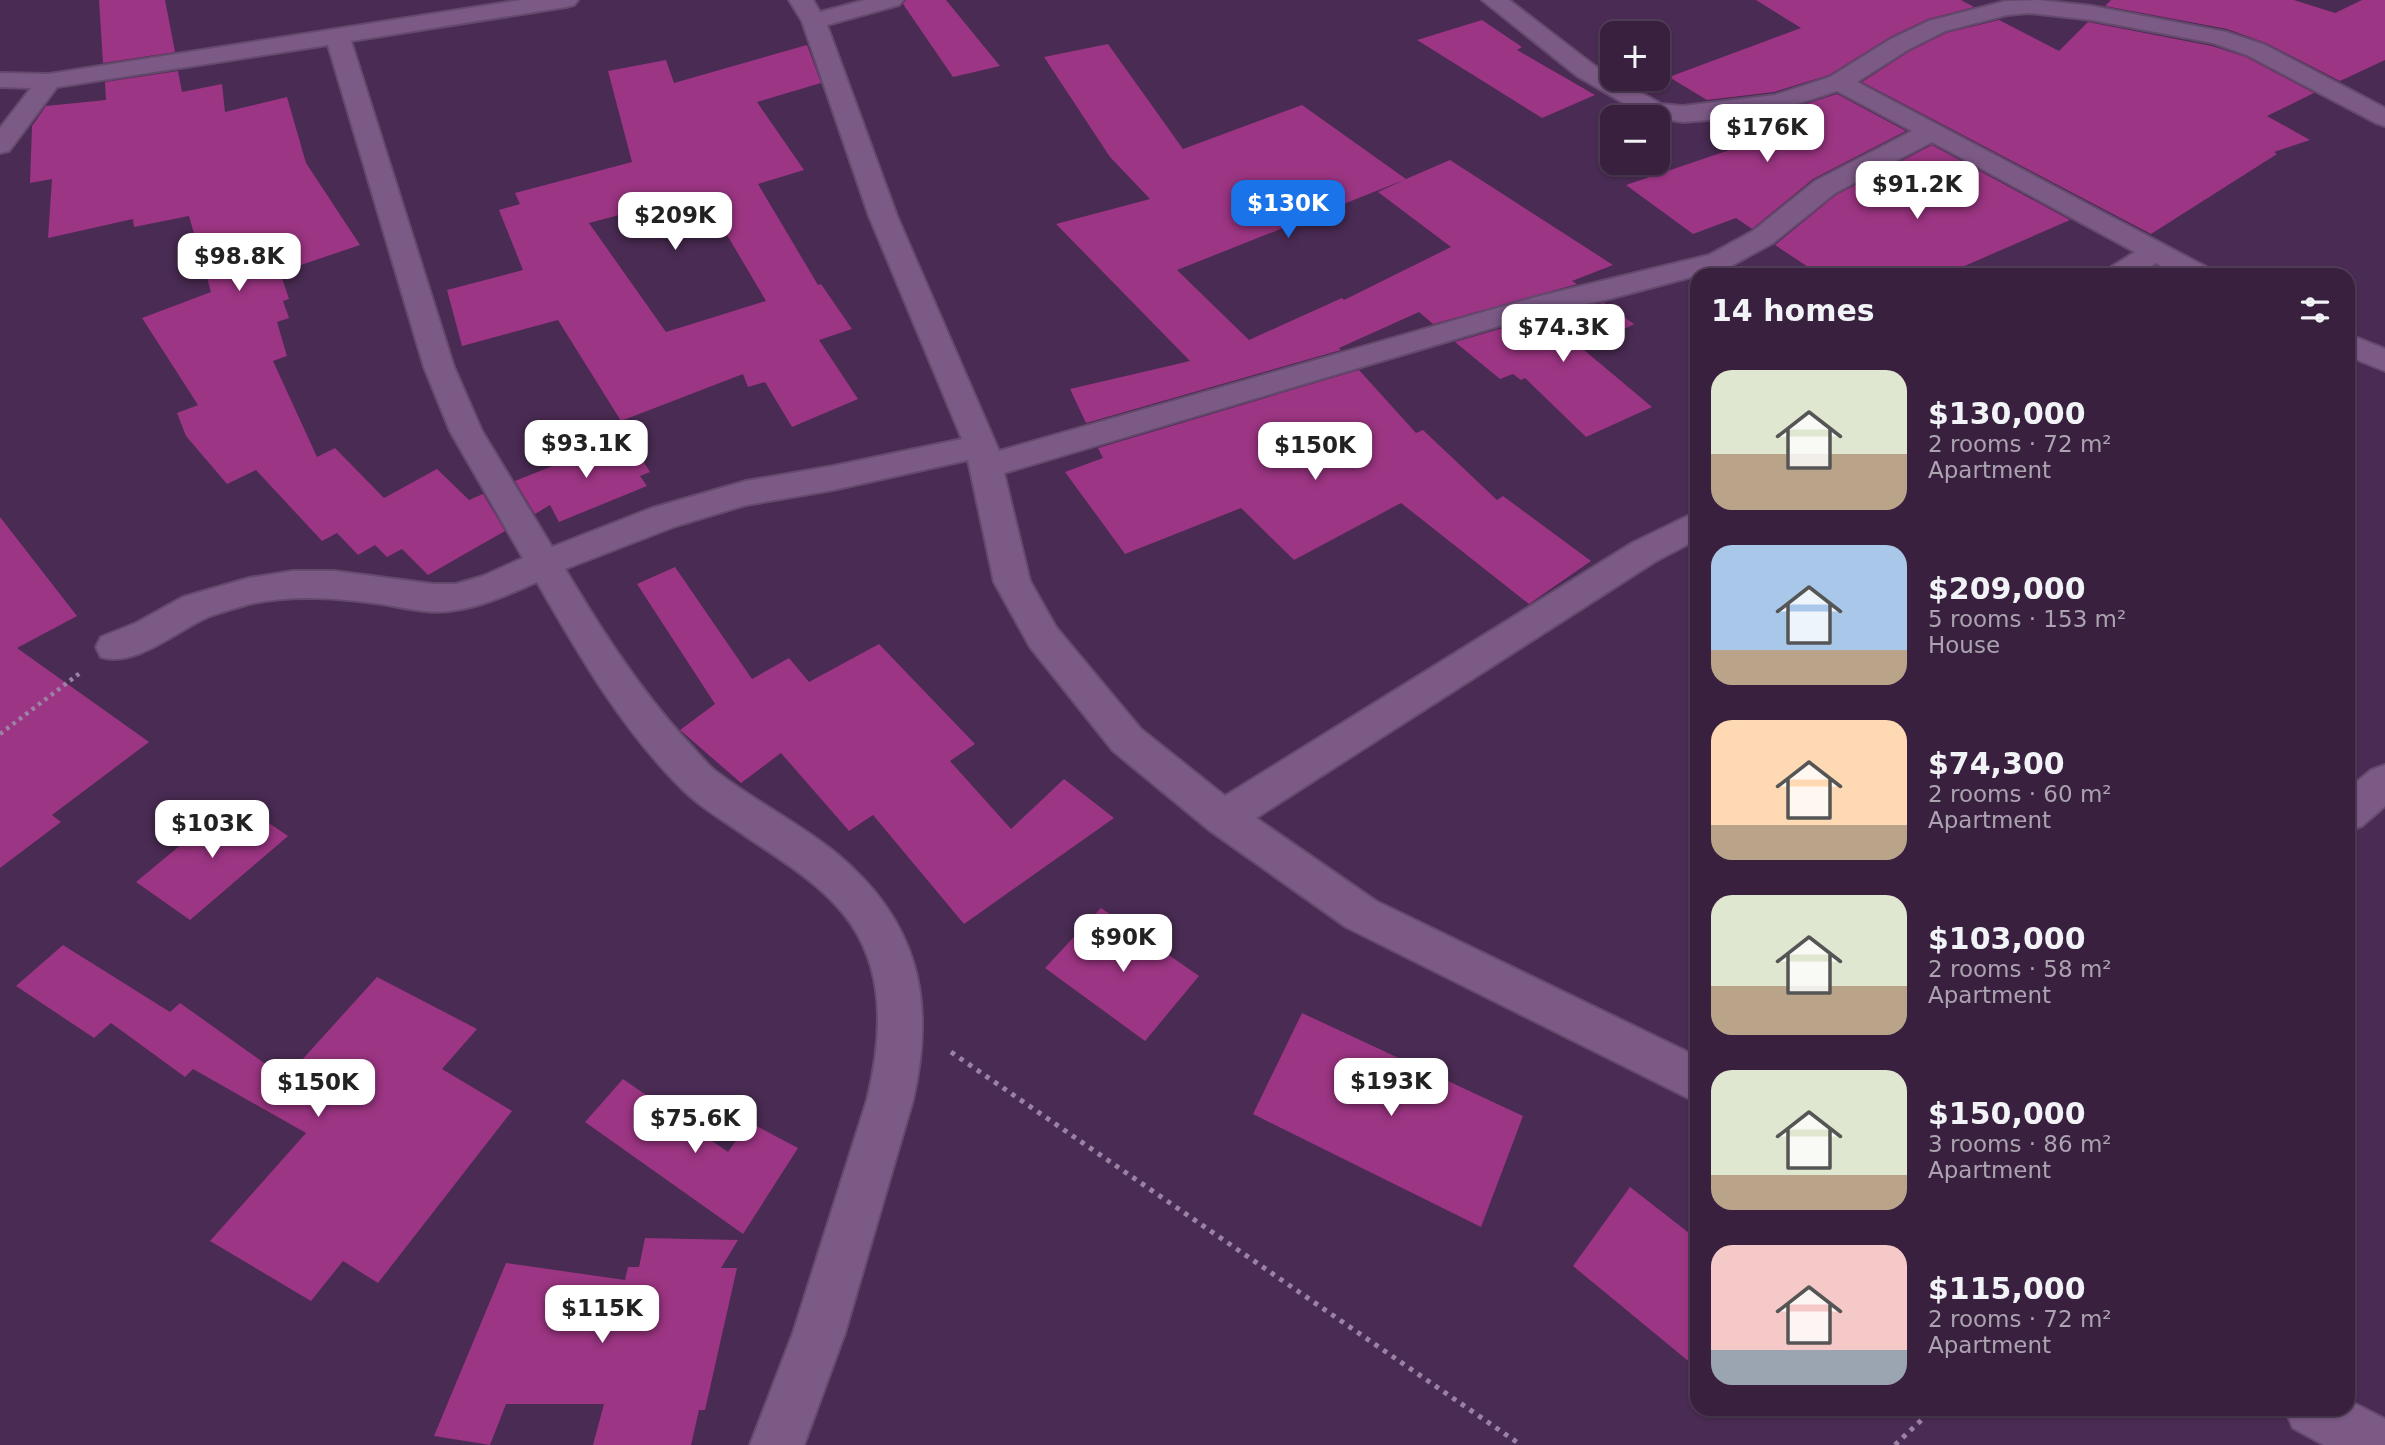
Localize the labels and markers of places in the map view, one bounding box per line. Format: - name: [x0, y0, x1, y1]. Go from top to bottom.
- pin: $176K: [1718, 104, 1816, 164]
- pin: $91.2K: [1860, 162, 1974, 221]
- pin: $130K: [1239, 180, 1337, 240]
- pin: $209K: [626, 192, 724, 252]
- pin: $98.8K: [182, 233, 296, 293]
- pin: $74.3K: [1506, 304, 1620, 364]
- pin: $93.1K: [529, 420, 643, 480]
- pin: $150K: [1266, 422, 1364, 482]
- pin: $103K: [163, 800, 261, 860]
- pin: $90K: [1082, 914, 1164, 974]
- pin: $193K: [1342, 1058, 1440, 1118]
- pin: $150K: [269, 1060, 367, 1119]
- pin: $75.6K: [638, 1096, 752, 1155]
- pin: $115K: [553, 1286, 651, 1345]

